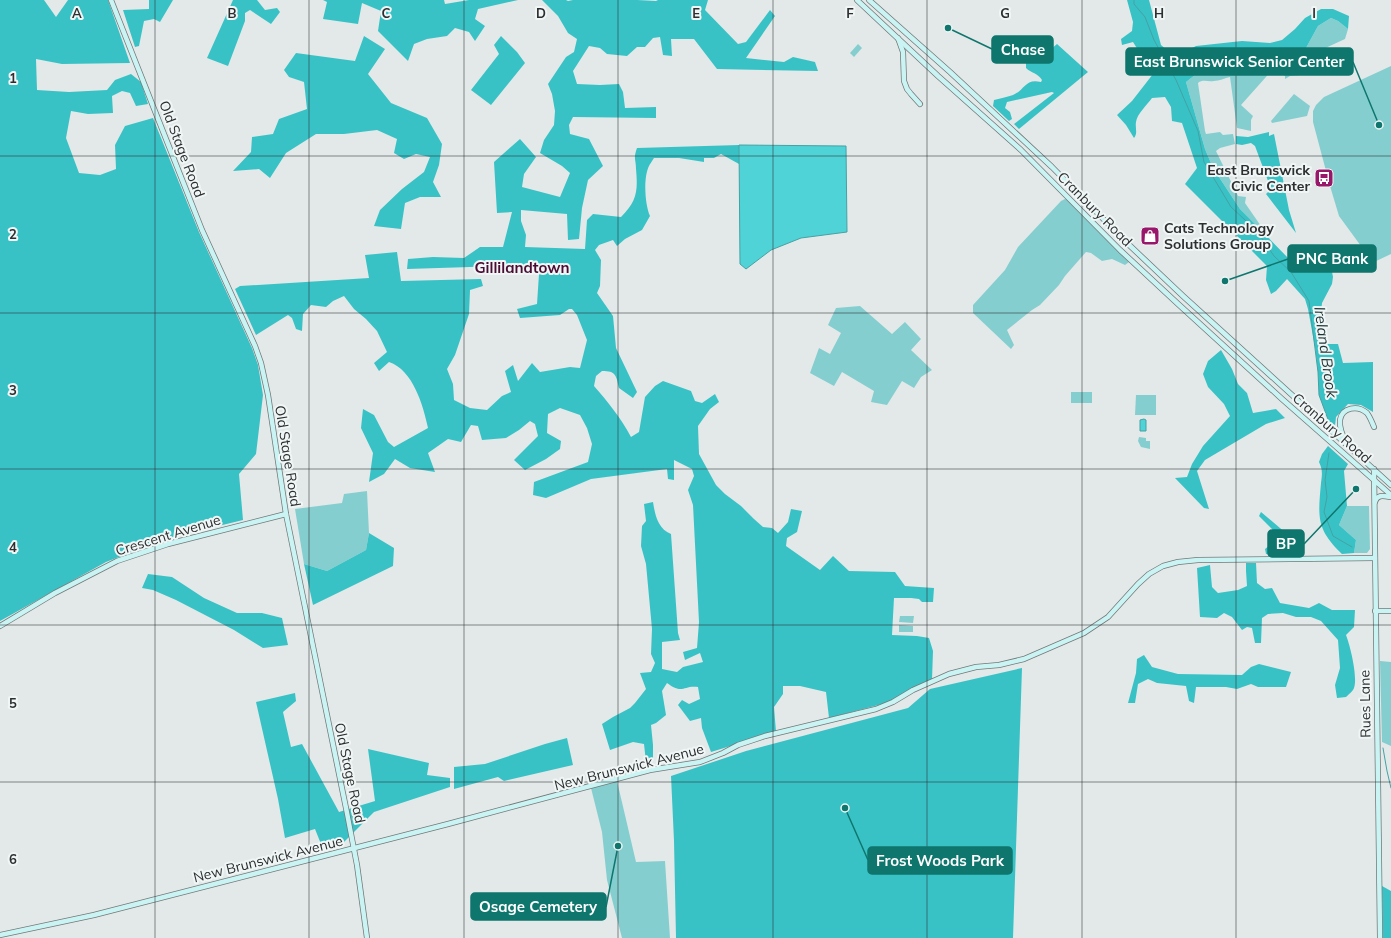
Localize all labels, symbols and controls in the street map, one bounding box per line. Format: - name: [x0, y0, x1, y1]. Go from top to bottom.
- text: A: [72, 5, 82, 21]
- text: B: [228, 5, 237, 21]
- text: C: [382, 5, 391, 21]
- text: D: [536, 5, 546, 21]
- text: E: [692, 5, 700, 21]
- text: F: [846, 5, 854, 21]
- text: G: [1000, 5, 1010, 21]
- text: H: [1154, 5, 1164, 21]
- text: I: [1312, 5, 1316, 21]
- callout: Chase: [992, 36, 1053, 63]
- text: Chase: [1001, 40, 1045, 59]
- callout: East Brunswick Senior Center: [1126, 48, 1353, 75]
- text: East Brunswick Senior Center: [1134, 52, 1344, 71]
- text: 1: [9, 70, 17, 86]
- street label: Old Stage Road: [155, 98, 209, 200]
- place label: East Brunswick Civic Center: [1207, 161, 1310, 195]
- bus stop icon: East Brunswick Civic Center: [1313, 167, 1335, 189]
- street label: Cranbury Road: [1054, 168, 1136, 250]
- place label: Cats Technology Solutions Group: [1164, 219, 1274, 253]
- shop icon: Cats Technology Solutions Group: [1139, 225, 1161, 247]
- text: 2: [9, 226, 17, 242]
- callout: PNC Bank: [1288, 245, 1376, 272]
- text: PNC Bank: [1296, 249, 1369, 268]
- district label: Gillilandtown: [475, 258, 569, 277]
- water label: Ireland Brook: [1310, 305, 1342, 400]
- text: 3: [9, 382, 17, 398]
- street label: Cranbury Road: [1289, 389, 1375, 467]
- street label: Old Stage Road: [271, 404, 305, 508]
- street label: Crescent Avenue: [113, 510, 223, 560]
- callout: BP: [1268, 530, 1304, 557]
- text: BP: [1276, 534, 1296, 553]
- text: 4: [9, 539, 17, 555]
- street label: Rues Lane: [1355, 670, 1375, 738]
- text: 5: [9, 695, 17, 711]
- street label: Old Stage Road: [331, 721, 369, 825]
- street label: New Brunswick Avenue: [552, 740, 706, 794]
- street label: New Brunswick Avenue: [191, 832, 345, 886]
- callout: Frost Woods Park: [868, 847, 1012, 874]
- text: 6: [9, 851, 17, 867]
- text: Frost Woods Park: [876, 851, 1005, 870]
- callout: Osage Cemetery: [471, 893, 606, 920]
- text: Osage Cemetery: [479, 897, 598, 916]

